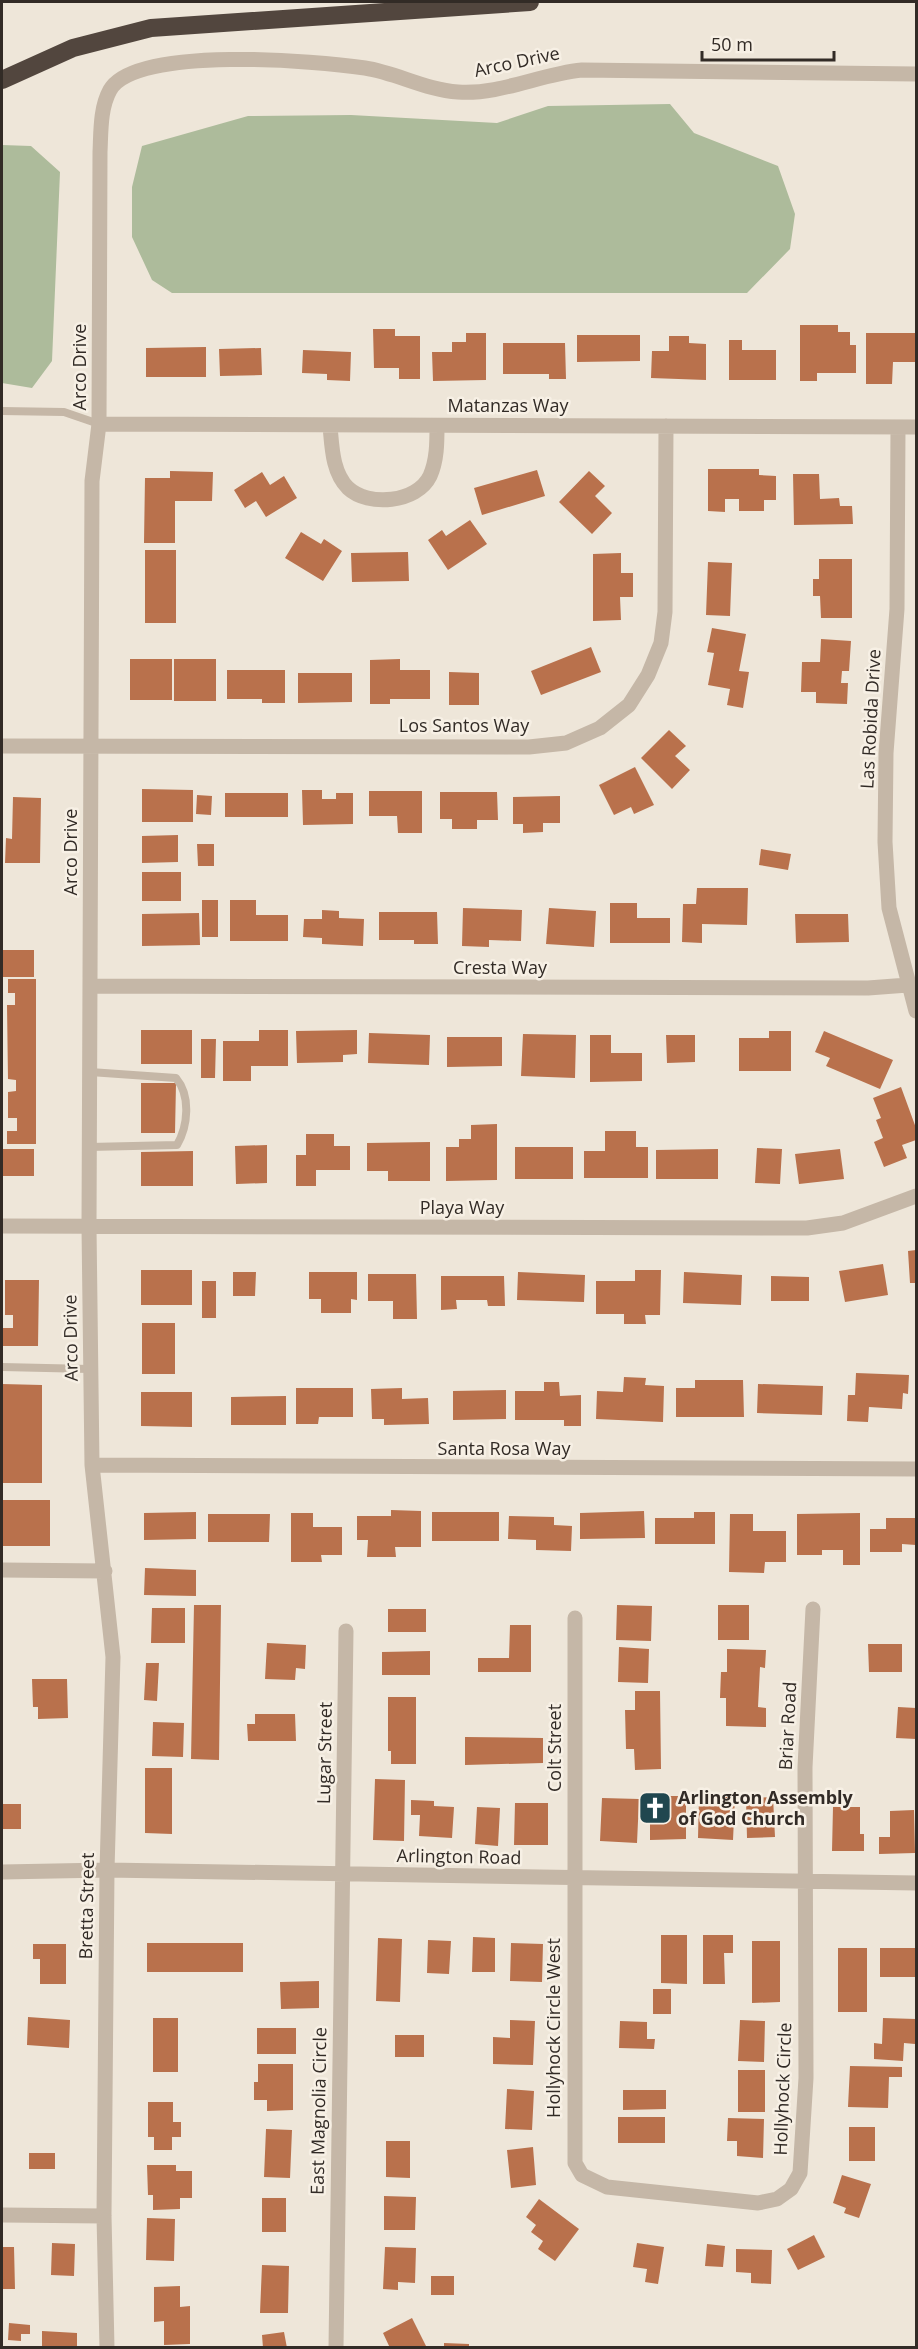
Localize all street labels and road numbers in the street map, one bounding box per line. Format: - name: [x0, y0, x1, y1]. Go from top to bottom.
- street label: Arco Drive: [472, 40, 562, 82]
- street label: Arco Drive: [67, 324, 91, 410]
- street label: Matanzas Way: [448, 393, 569, 417]
- street label: Las Robida Drive: [854, 648, 886, 789]
- street label: Los Santos Way: [399, 713, 530, 737]
- street label: Arco Drive: [58, 809, 82, 895]
- street label: Cresta Way: [453, 955, 548, 979]
- street label: Playa Way: [420, 1195, 505, 1219]
- street label: Arco Drive: [57, 1294, 83, 1382]
- street label: Santa Rosa Way: [438, 1436, 571, 1460]
- street label: Briar Road: [773, 1681, 801, 1771]
- street label: Lugar Street: [311, 1702, 337, 1804]
- street label: Colt Street: [542, 1704, 566, 1792]
- street label: Arlington Road: [397, 1843, 521, 1869]
- street label: Bretta Street: [73, 1852, 99, 1960]
- street label: Hollyhock Circle West: [541, 1938, 565, 2118]
- street label: Hollyhock Circle: [768, 2022, 796, 2156]
- street label: East Magnolia Circle: [305, 2027, 331, 2195]

